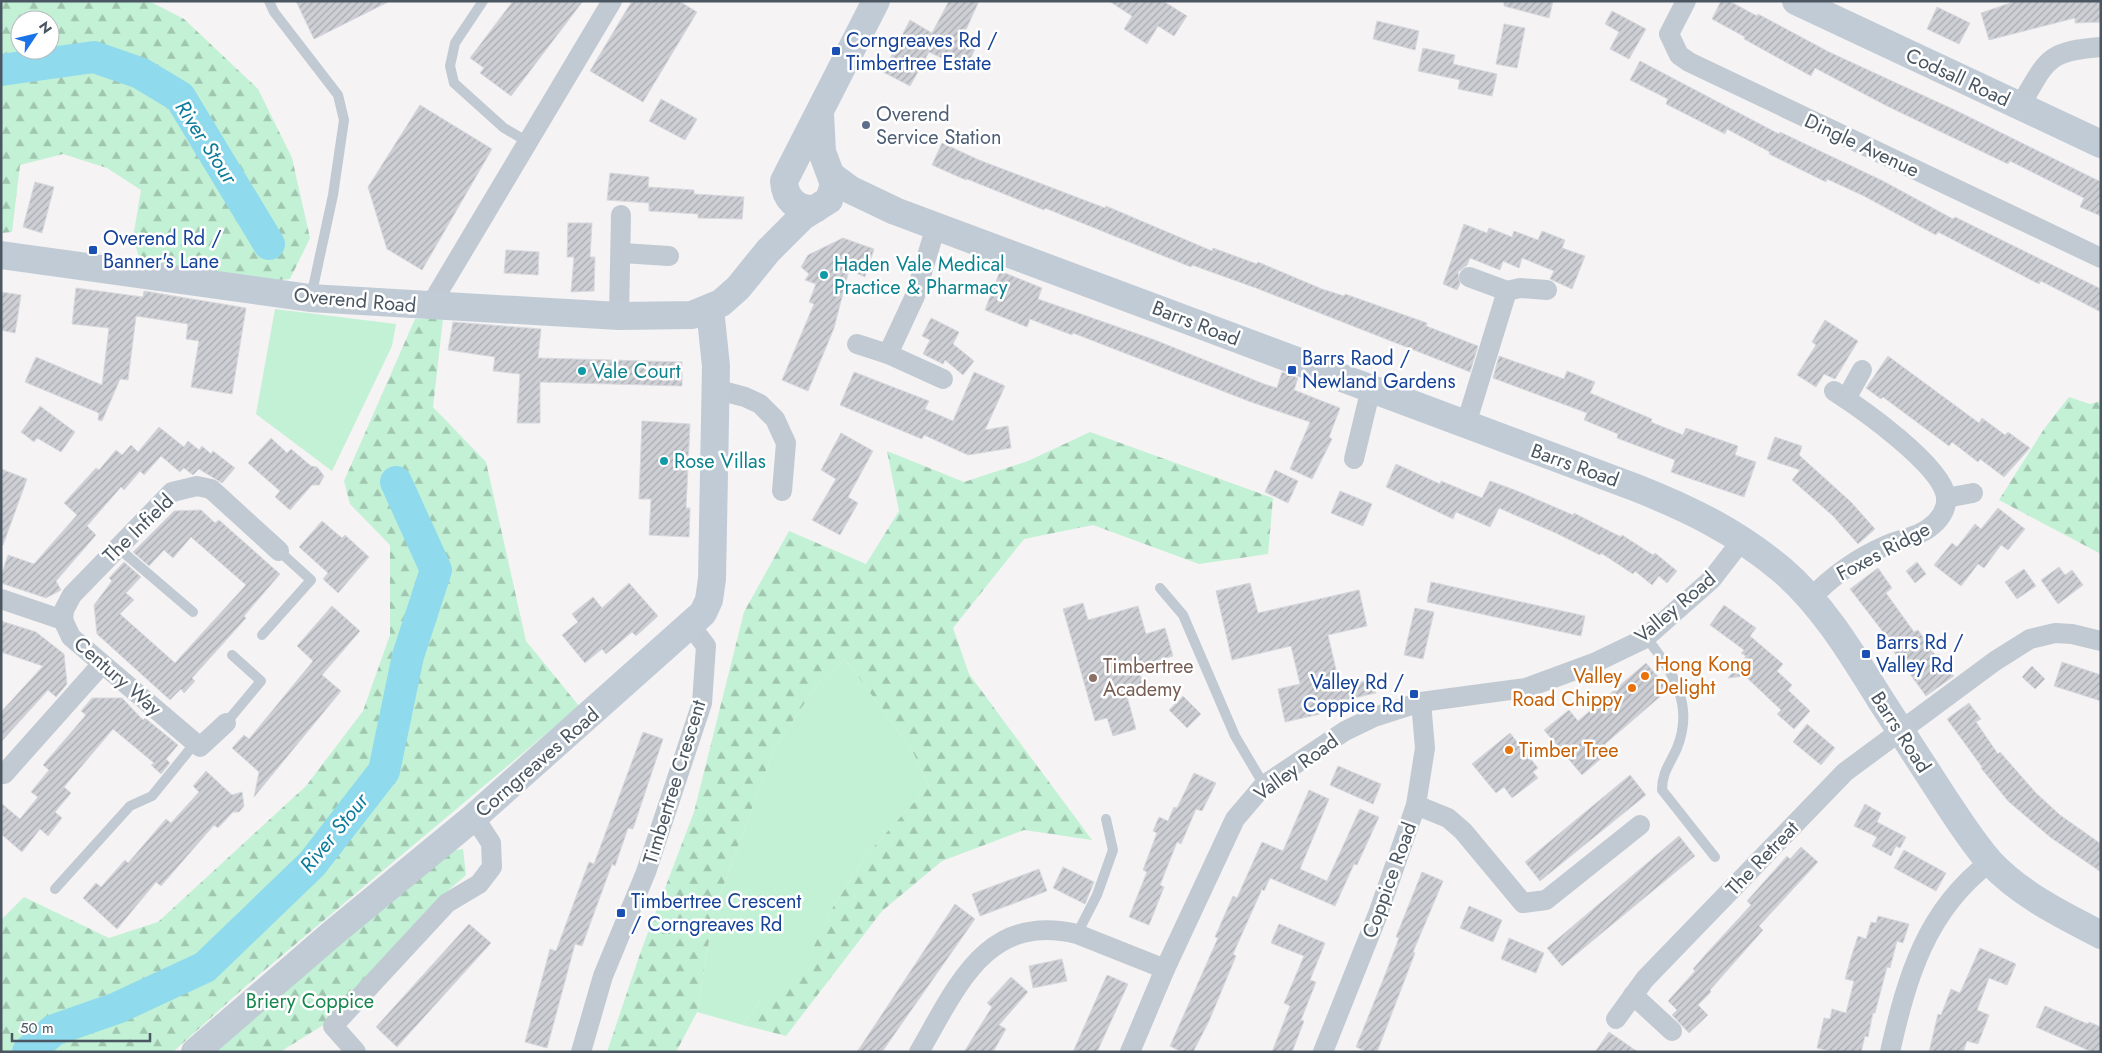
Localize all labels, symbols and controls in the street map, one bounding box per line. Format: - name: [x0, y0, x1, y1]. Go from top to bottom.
- north arrow: [10, 10, 60, 60]
- text: N: [34, 17, 57, 38]
- place label: Corngreaves Rd / Timbertree Estate: [846, 26, 998, 78]
- street label: Codsall Road: [1901, 41, 2015, 114]
- marker: Corngreaves Rd / Timbertree Estate: [830, 45, 842, 57]
- water label: River Stour: [168, 94, 245, 190]
- place label: Overend Service Station: [876, 100, 1001, 152]
- street label: Dingle Avenue: [1800, 106, 1924, 185]
- marker: Overend Service Station: [860, 119, 872, 131]
- place label: Overend Rd / Banner's Lane: [103, 224, 222, 276]
- marker: Overend Rd / Banner's Lane: [87, 244, 99, 256]
- place label: Haden Vale Medical Practice & Pharmacy: [834, 250, 1008, 302]
- marker: Haden Vale Medical Practice & Pharmacy: [818, 269, 830, 281]
- street label: Overend Road: [293, 281, 417, 320]
- street label: Barrs Road: [1148, 293, 1244, 353]
- place label: Barrs Raod / Newland Gardens: [1302, 344, 1455, 396]
- place label: Vale Court: [592, 357, 681, 386]
- marker: Barrs Raod / Newland Gardens: [1286, 364, 1298, 376]
- marker: Vale Court: [576, 365, 588, 377]
- street label: Barrs Road: [1527, 436, 1623, 495]
- place label: Rose Villas: [674, 447, 766, 476]
- marker: Rose Villas: [658, 455, 670, 467]
- street label: The Infield: [96, 487, 180, 570]
- street label: Foxes Ridge: [1831, 515, 1935, 588]
- street label: Valley Road: [1628, 565, 1722, 650]
- place label: Barrs Rd / Valley Rd: [1876, 628, 1963, 680]
- street label: Century Way: [67, 630, 168, 723]
- marker: Barrs Rd / Valley Rd: [1860, 648, 1872, 660]
- place label: Hong Kong Delight: [1655, 650, 1752, 702]
- place label: Timbertree Academy: [1103, 652, 1194, 704]
- place label: Valley Road Chippy: [1512, 662, 1622, 714]
- place label: Valley Rd / Coppice Rd: [1303, 668, 1404, 720]
- marker: Hong Kong Delight: [1639, 670, 1651, 682]
- marker: Timbertree Academy: [1087, 672, 1099, 684]
- marker: Valley Road Chippy: [1626, 682, 1638, 694]
- street label: Barrs Road: [1863, 686, 1938, 779]
- marker: Valley Rd / Coppice Rd: [1408, 688, 1420, 700]
- street label: Timbertree Crescent: [636, 696, 713, 868]
- street label: Corngreaves Road: [469, 700, 606, 824]
- street label: Valley Road: [1248, 727, 1344, 808]
- place label: Timber Tree: [1519, 736, 1619, 765]
- marker: Timber Tree: [1503, 744, 1515, 756]
- water label: River Stour: [293, 786, 376, 879]
- street label: The Retreat: [1719, 814, 1805, 902]
- street label: Coppice Road: [1355, 818, 1424, 942]
- place label: Timbertree Crescent / Corngreaves Rd: [631, 887, 802, 939]
- marker: Timbertree Crescent / Corngreaves Rd: [615, 907, 627, 919]
- park label: Briery Coppice: [246, 987, 374, 1016]
- scale bar: [12, 1010, 150, 1042]
- text: 50 m: [20, 1017, 54, 1039]

